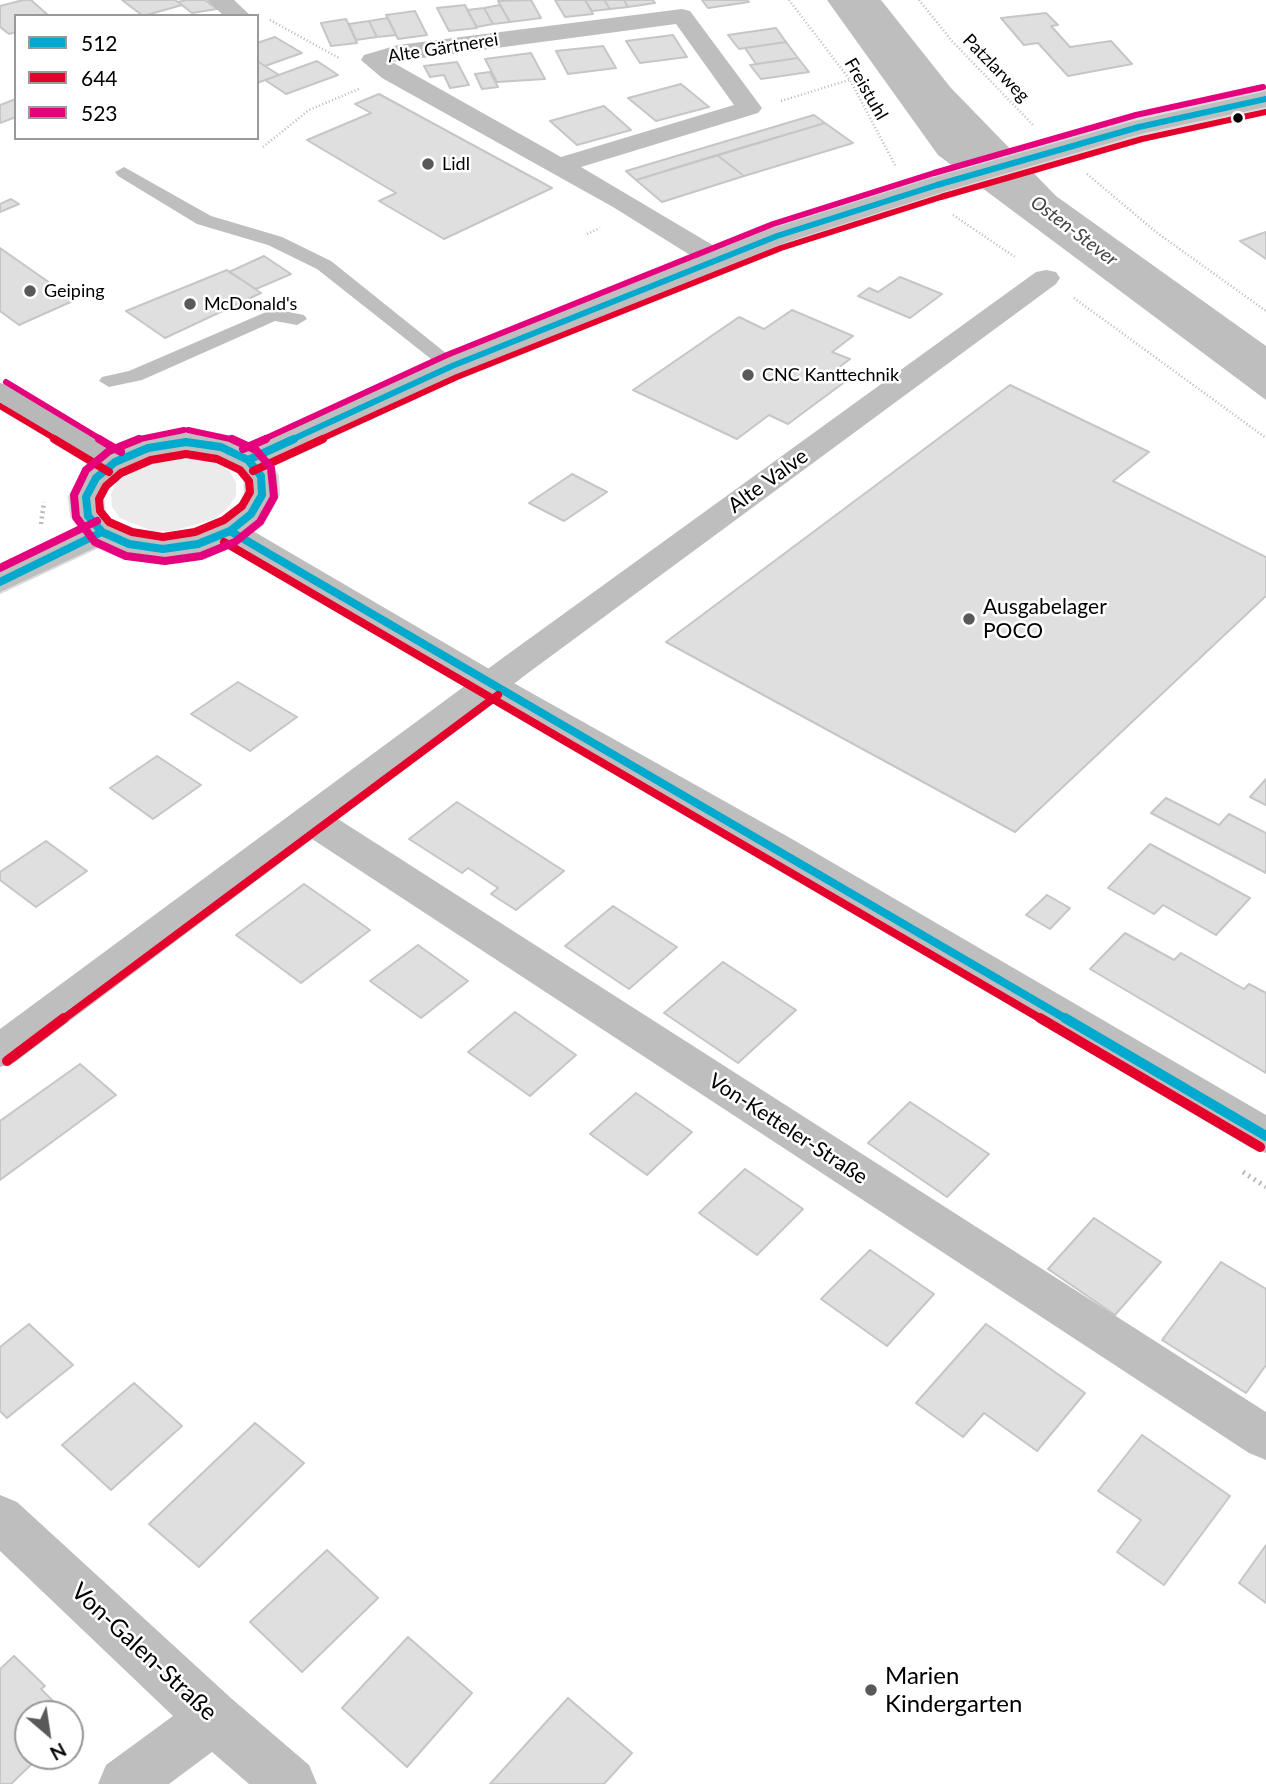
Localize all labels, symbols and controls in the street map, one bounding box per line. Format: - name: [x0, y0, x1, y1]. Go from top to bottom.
- legend: [14, 14, 259, 140]
- street label: Alte Gärtnerei: [386, 29, 500, 67]
- street label: Patzlarweg: [958, 29, 1034, 107]
- text: 512: [81, 30, 118, 55]
- street label: Freistuhl: [840, 54, 892, 124]
- text: 644: [81, 65, 118, 90]
- text: 523: [81, 100, 118, 125]
- unlabelled marker: [1231, 111, 1245, 125]
- place label: Lidl: [442, 153, 470, 175]
- marker: Lidl: [420, 156, 436, 172]
- water label: Osten-Stever: [1026, 191, 1122, 271]
- place label: Geiping: [44, 280, 105, 302]
- marker: Geiping: [22, 283, 38, 299]
- place label: McDonald's: [204, 293, 297, 315]
- marker: McDonald's: [182, 296, 198, 312]
- place label: CNC Kanttechnik: [762, 364, 899, 386]
- marker: CNC Kanttechnik: [740, 367, 756, 383]
- street label: Alte Valve: [723, 444, 813, 518]
- place label: Ausgabelager POCO: [983, 594, 1107, 644]
- marker: Ausgabelager POCO: [961, 611, 977, 627]
- street label: Von-Ketteler-Straße: [704, 1068, 872, 1190]
- street label: Von-Galen-Straße: [65, 1577, 223, 1727]
- place label: Marien Kindergarten: [885, 1662, 1022, 1718]
- marker: Marien Kindergarten: [863, 1682, 879, 1698]
- north arrow: [14, 1700, 84, 1770]
- text: N: [46, 1738, 70, 1766]

